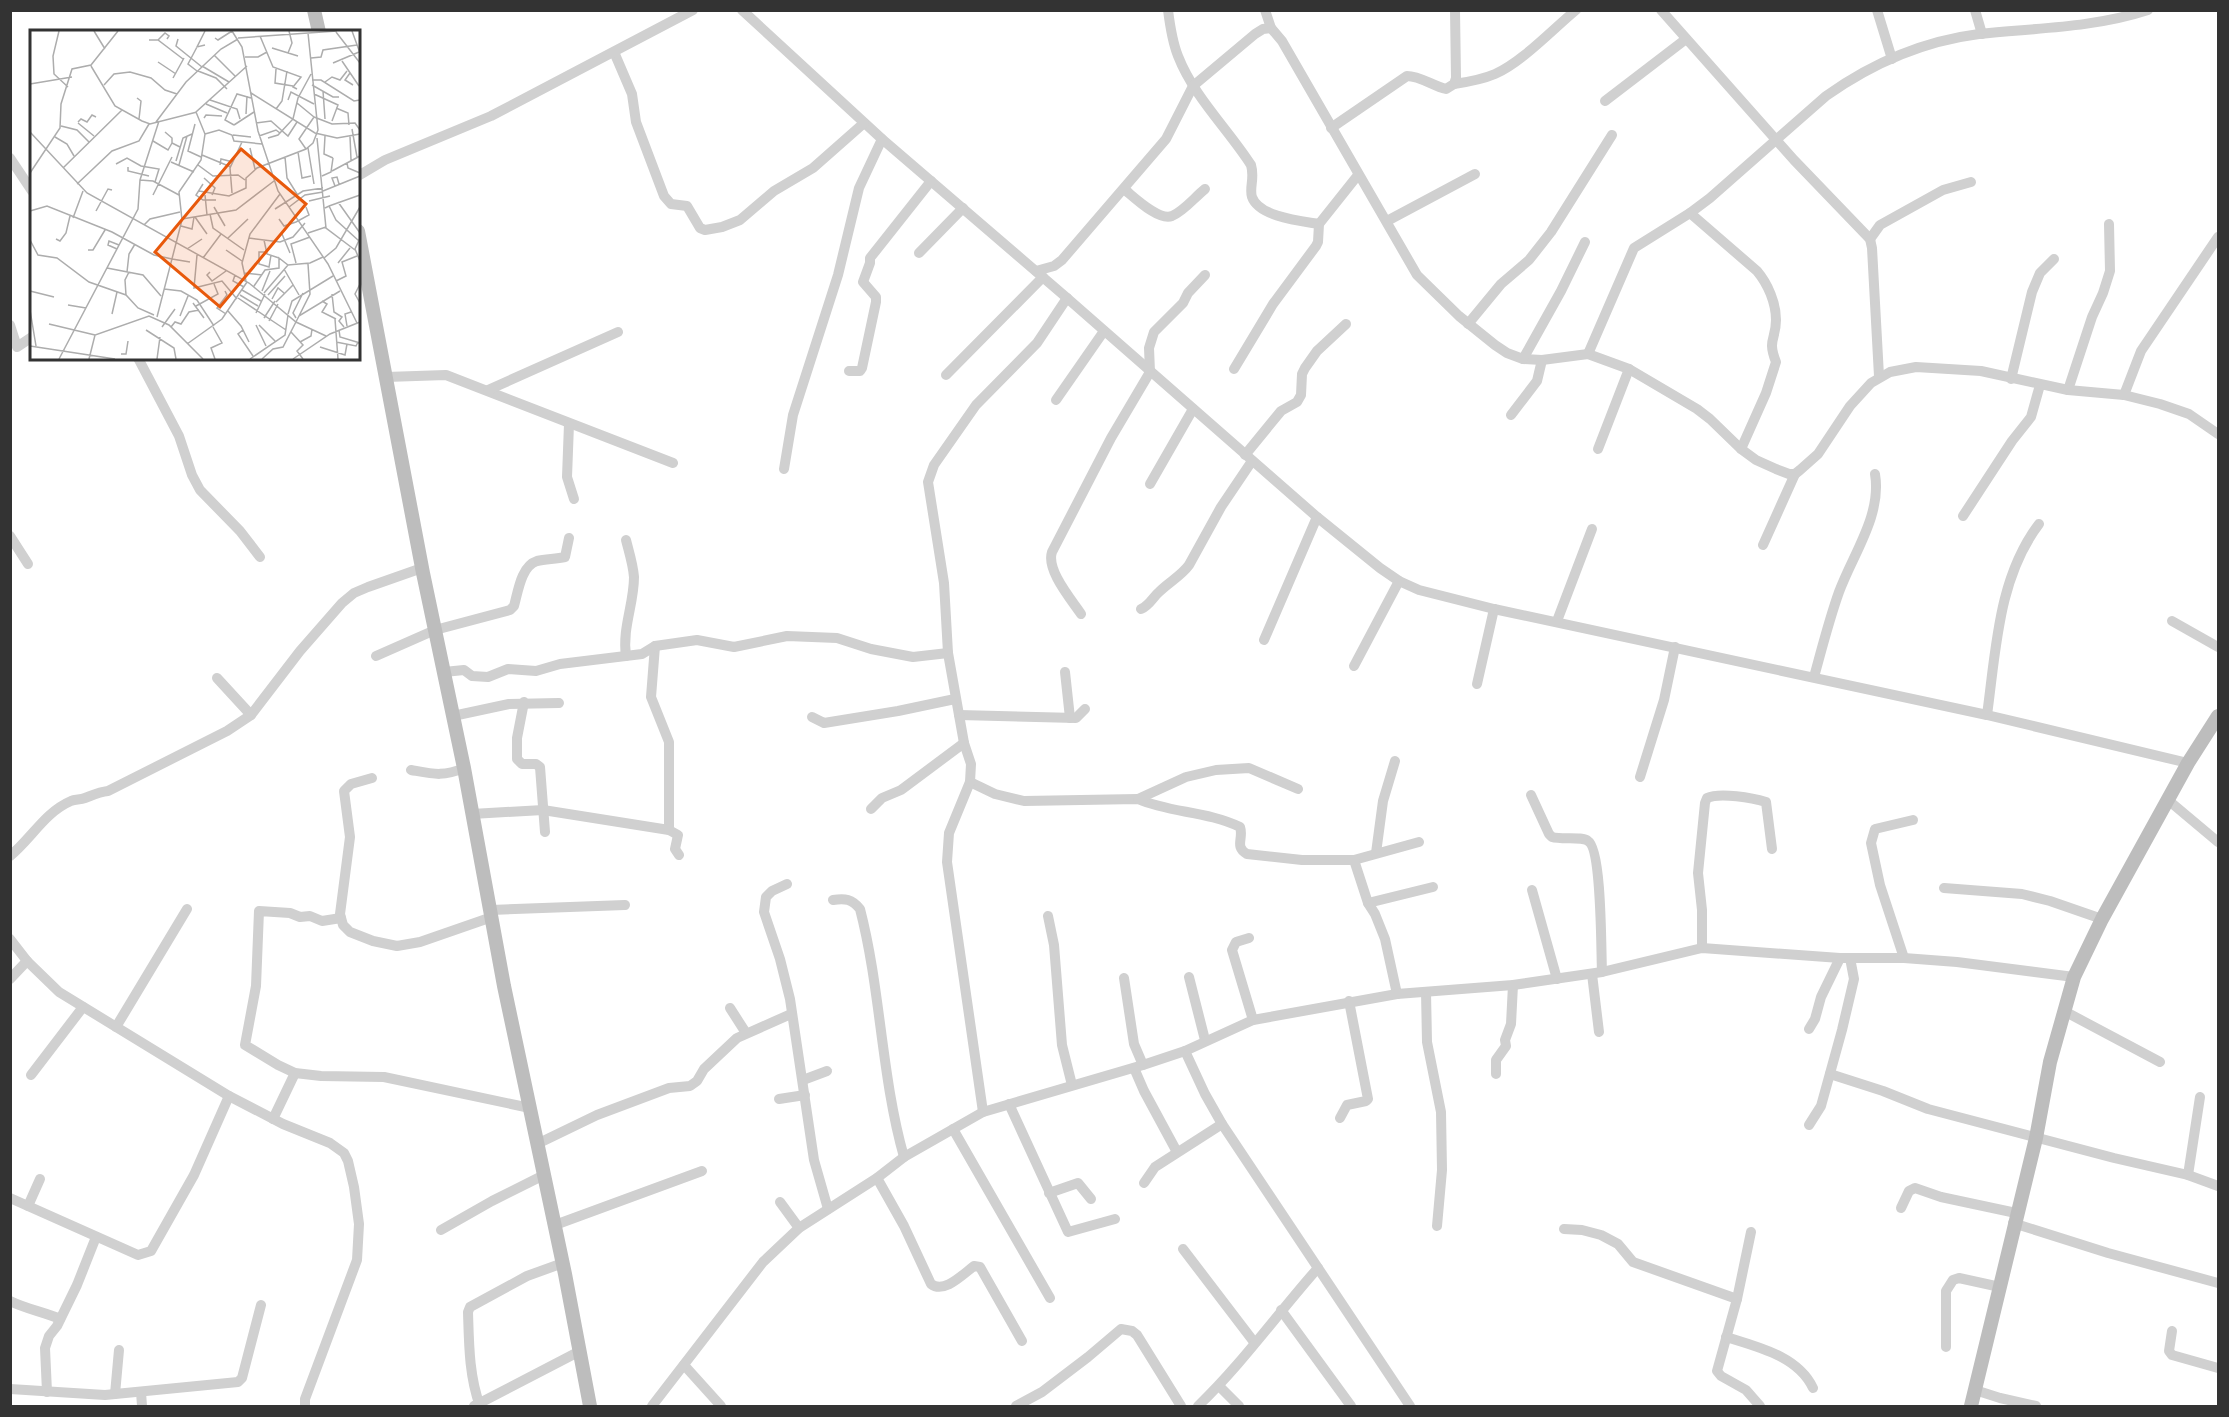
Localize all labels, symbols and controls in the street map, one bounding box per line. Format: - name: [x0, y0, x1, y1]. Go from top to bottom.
- inset map: [30, 30, 360, 360]

